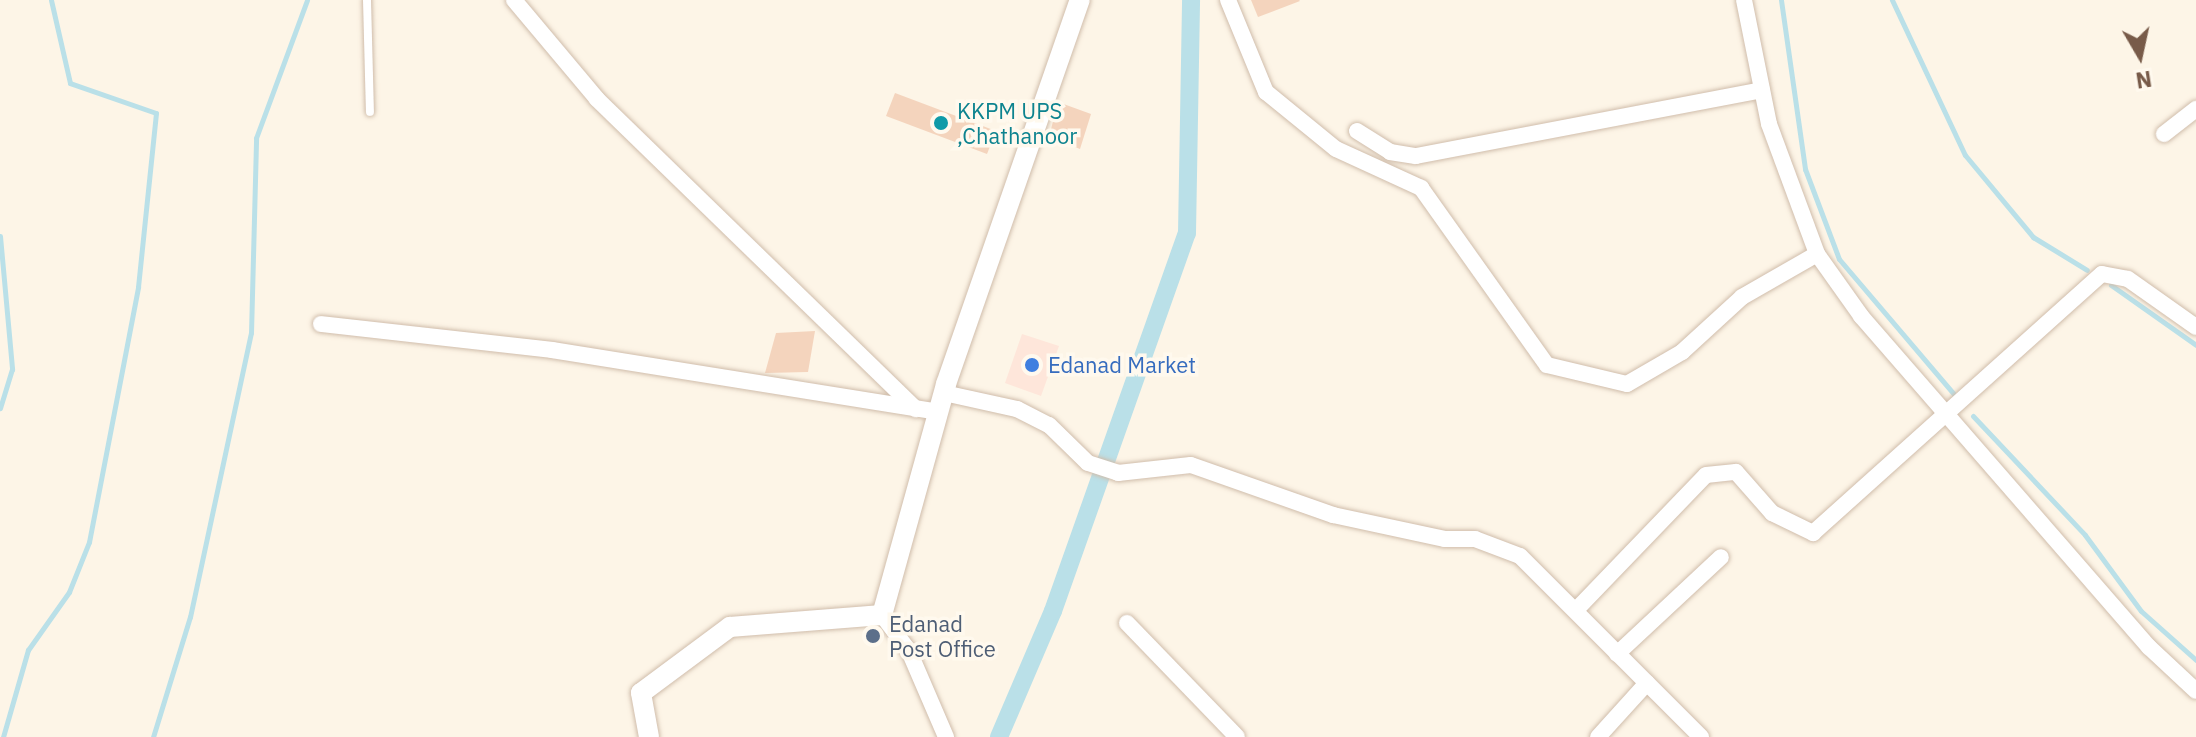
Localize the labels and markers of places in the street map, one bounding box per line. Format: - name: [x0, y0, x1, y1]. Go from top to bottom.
- place label: KKPM UPS ,Chathanoor: [957, 97, 1077, 148]
- marker: KKPM UPS ,Chathanoor: [932, 114, 950, 132]
- place label: Edanad Market: [1048, 352, 1196, 378]
- marker: Edanad Market: [1023, 356, 1041, 374]
- place label: Edanad Post Office: [889, 610, 996, 662]
- marker: Edanad Post Office: [864, 627, 882, 645]

